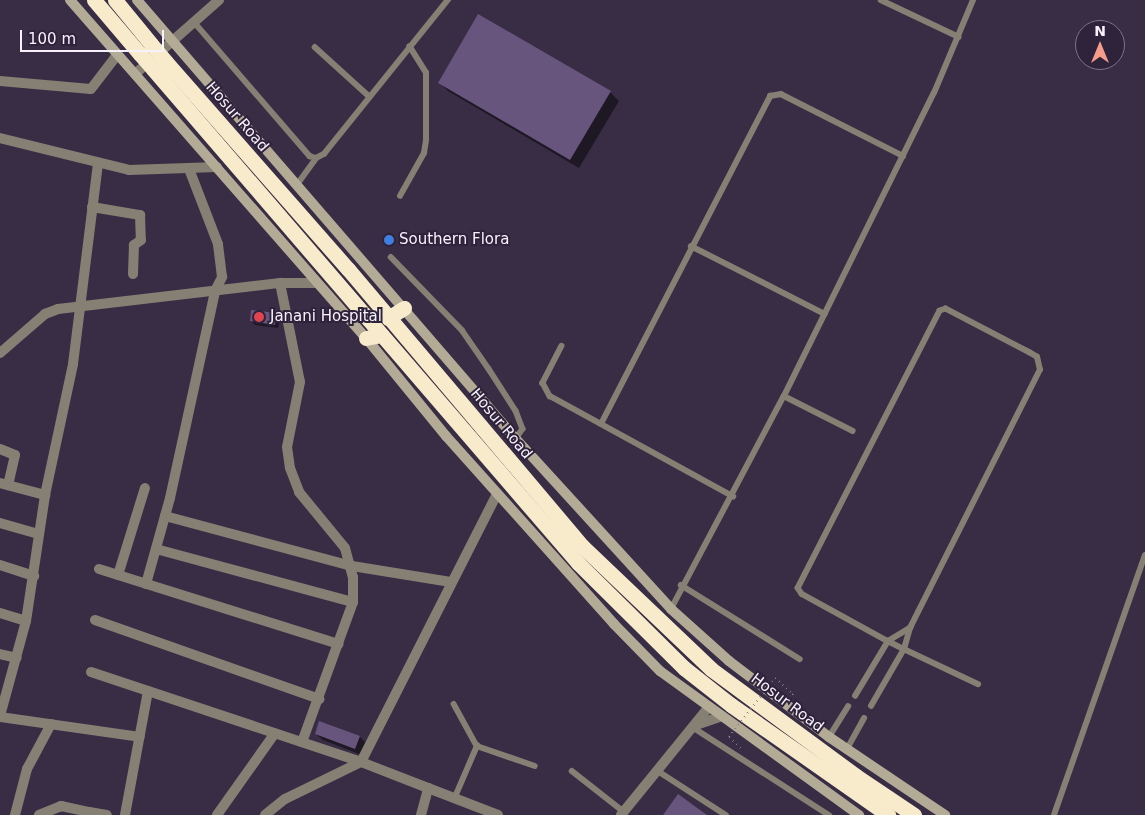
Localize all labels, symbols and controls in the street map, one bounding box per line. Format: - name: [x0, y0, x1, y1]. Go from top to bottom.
- scale bar: [22, 20, 166, 52]
- north arrow: [1075, 20, 1125, 70]
- text: N: [1094, 23, 1106, 39]
- text: 100 m: [28, 30, 76, 48]
- street label: Hosur Road: [202, 79, 272, 155]
- place label: Southern Flora: [399, 231, 509, 249]
- marker: Southern Flora: [383, 234, 395, 246]
- place label: Janani Hospital: [270, 308, 382, 326]
- marker: Janani Hospital: [252, 310, 266, 324]
- street label: Hosur Road: [466, 385, 536, 463]
- street label: Hosur Road: [747, 670, 827, 736]

